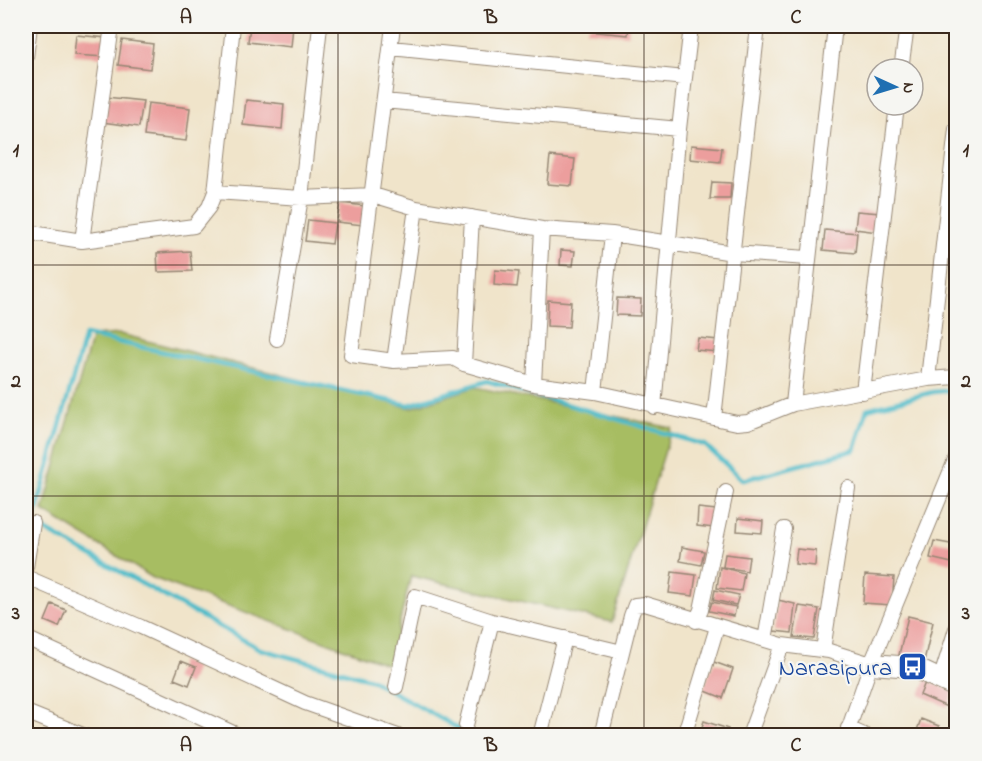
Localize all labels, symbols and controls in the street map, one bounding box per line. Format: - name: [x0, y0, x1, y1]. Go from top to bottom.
- text: A: [180, 4, 192, 33]
- text: B: [483, 4, 498, 33]
- text: C: [791, 4, 802, 33]
- north arrow: [865, 57, 925, 117]
- text: N: [896, 82, 920, 94]
- text: 1: [13, 137, 20, 166]
- text: 1: [963, 137, 970, 166]
- text: 2: [10, 368, 21, 397]
- text: 2: [960, 368, 971, 397]
- text: 3: [11, 600, 20, 629]
- text: 3: [961, 600, 970, 629]
- bus stop icon: Narasipura: [897, 651, 929, 683]
- place label: Narasipura: [779, 652, 892, 687]
- text: A: [180, 732, 192, 761]
- text: B: [483, 732, 498, 761]
- text: C: [791, 732, 802, 761]

